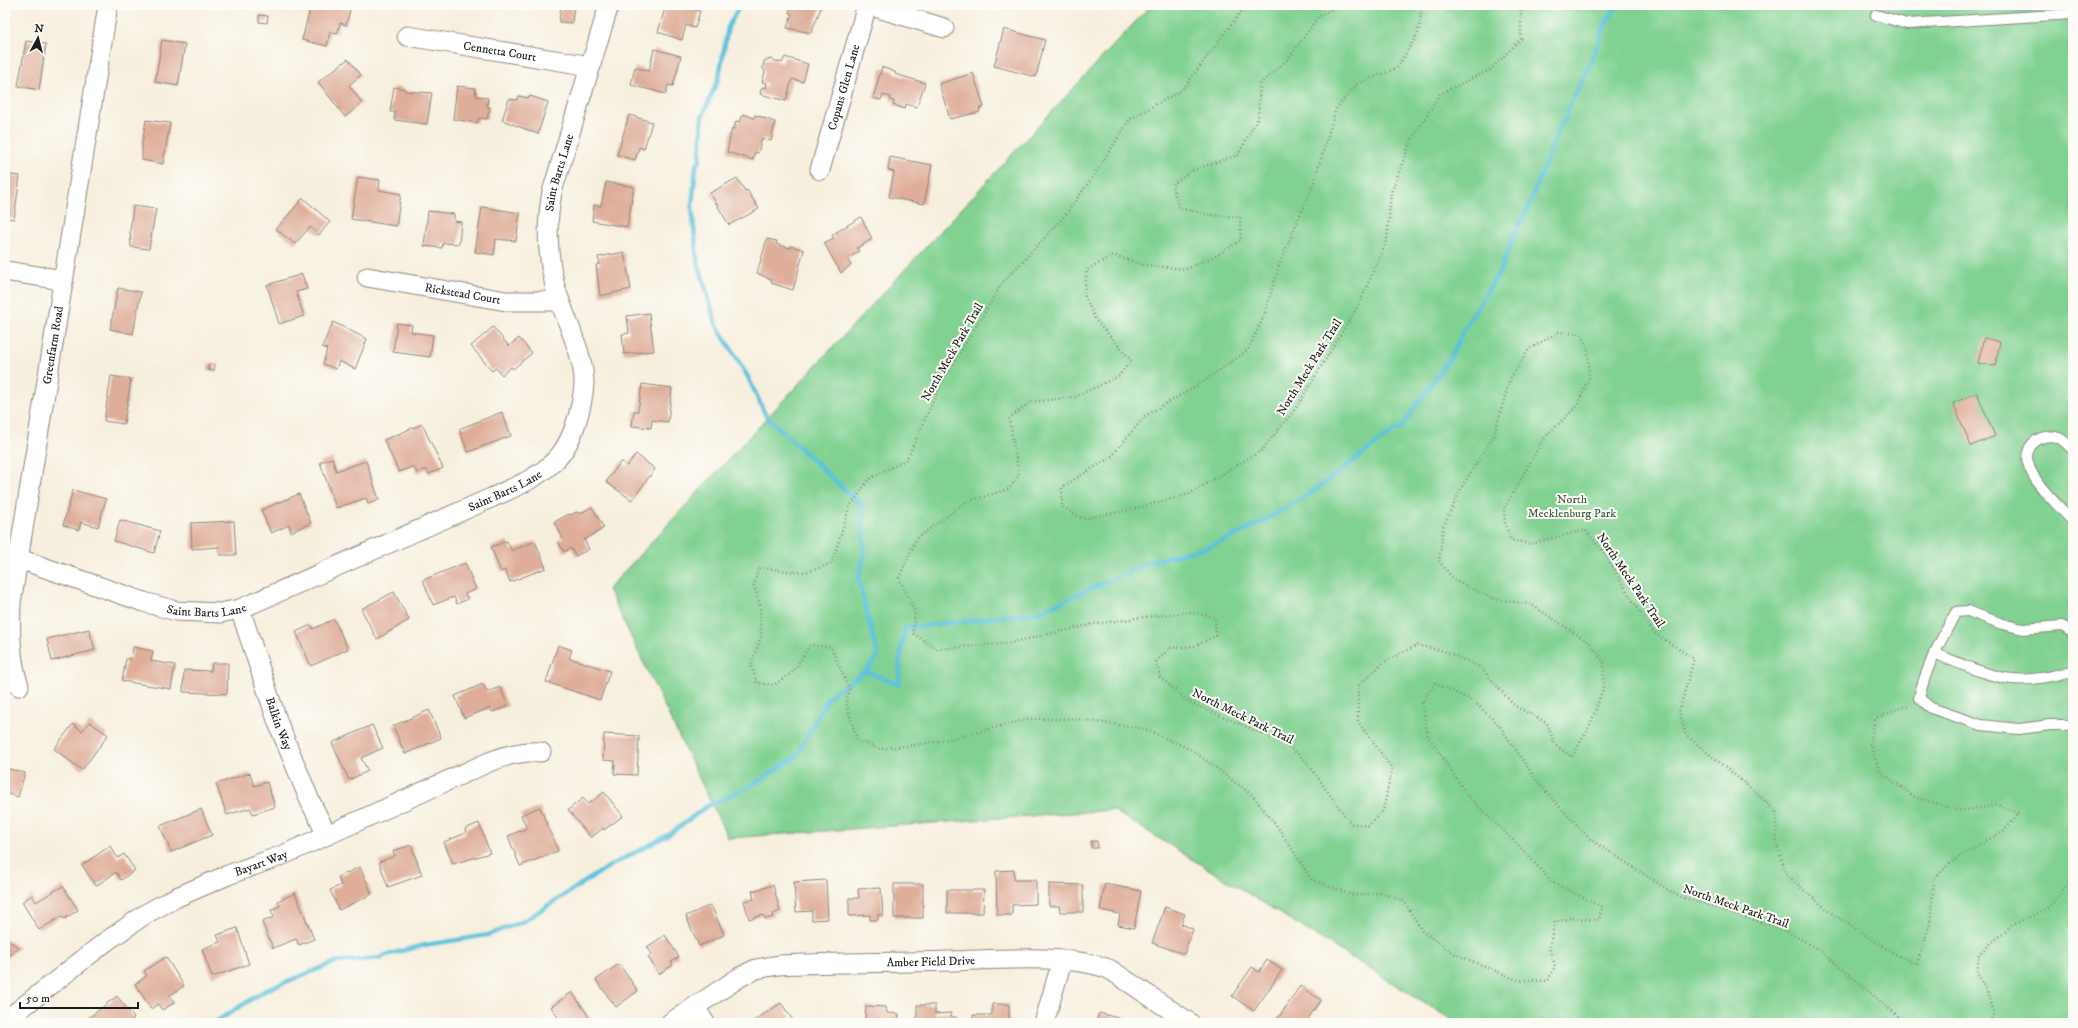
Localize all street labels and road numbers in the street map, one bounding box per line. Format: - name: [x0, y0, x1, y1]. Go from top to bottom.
- street label: Cennetta Court: [462, 38, 537, 65]
- street label: Copans Glen Lane: [825, 43, 863, 132]
- street label: Saint Barts Lane: [542, 132, 577, 212]
- street label: Rickstead Court: [423, 280, 502, 308]
- street label: North Meck Park Trail: [918, 300, 987, 404]
- street label: Greenfarm Road: [40, 305, 67, 385]
- street label: North Meck Park Trail: [1274, 316, 1345, 418]
- street label: Saint Barts Lane: [466, 467, 545, 515]
- street label: North Meck Park Trail: [1593, 530, 1668, 631]
- street label: Saint Barts Lane: [165, 600, 249, 621]
- street label: North Meck Park Trail: [1190, 685, 1296, 748]
- street label: Balkin Way: [262, 695, 295, 753]
- street label: Bayart Way: [232, 847, 290, 880]
- street label: North Meck Park Trail: [1681, 881, 1791, 932]
- street label: Amber Field Drive: [887, 953, 975, 970]

